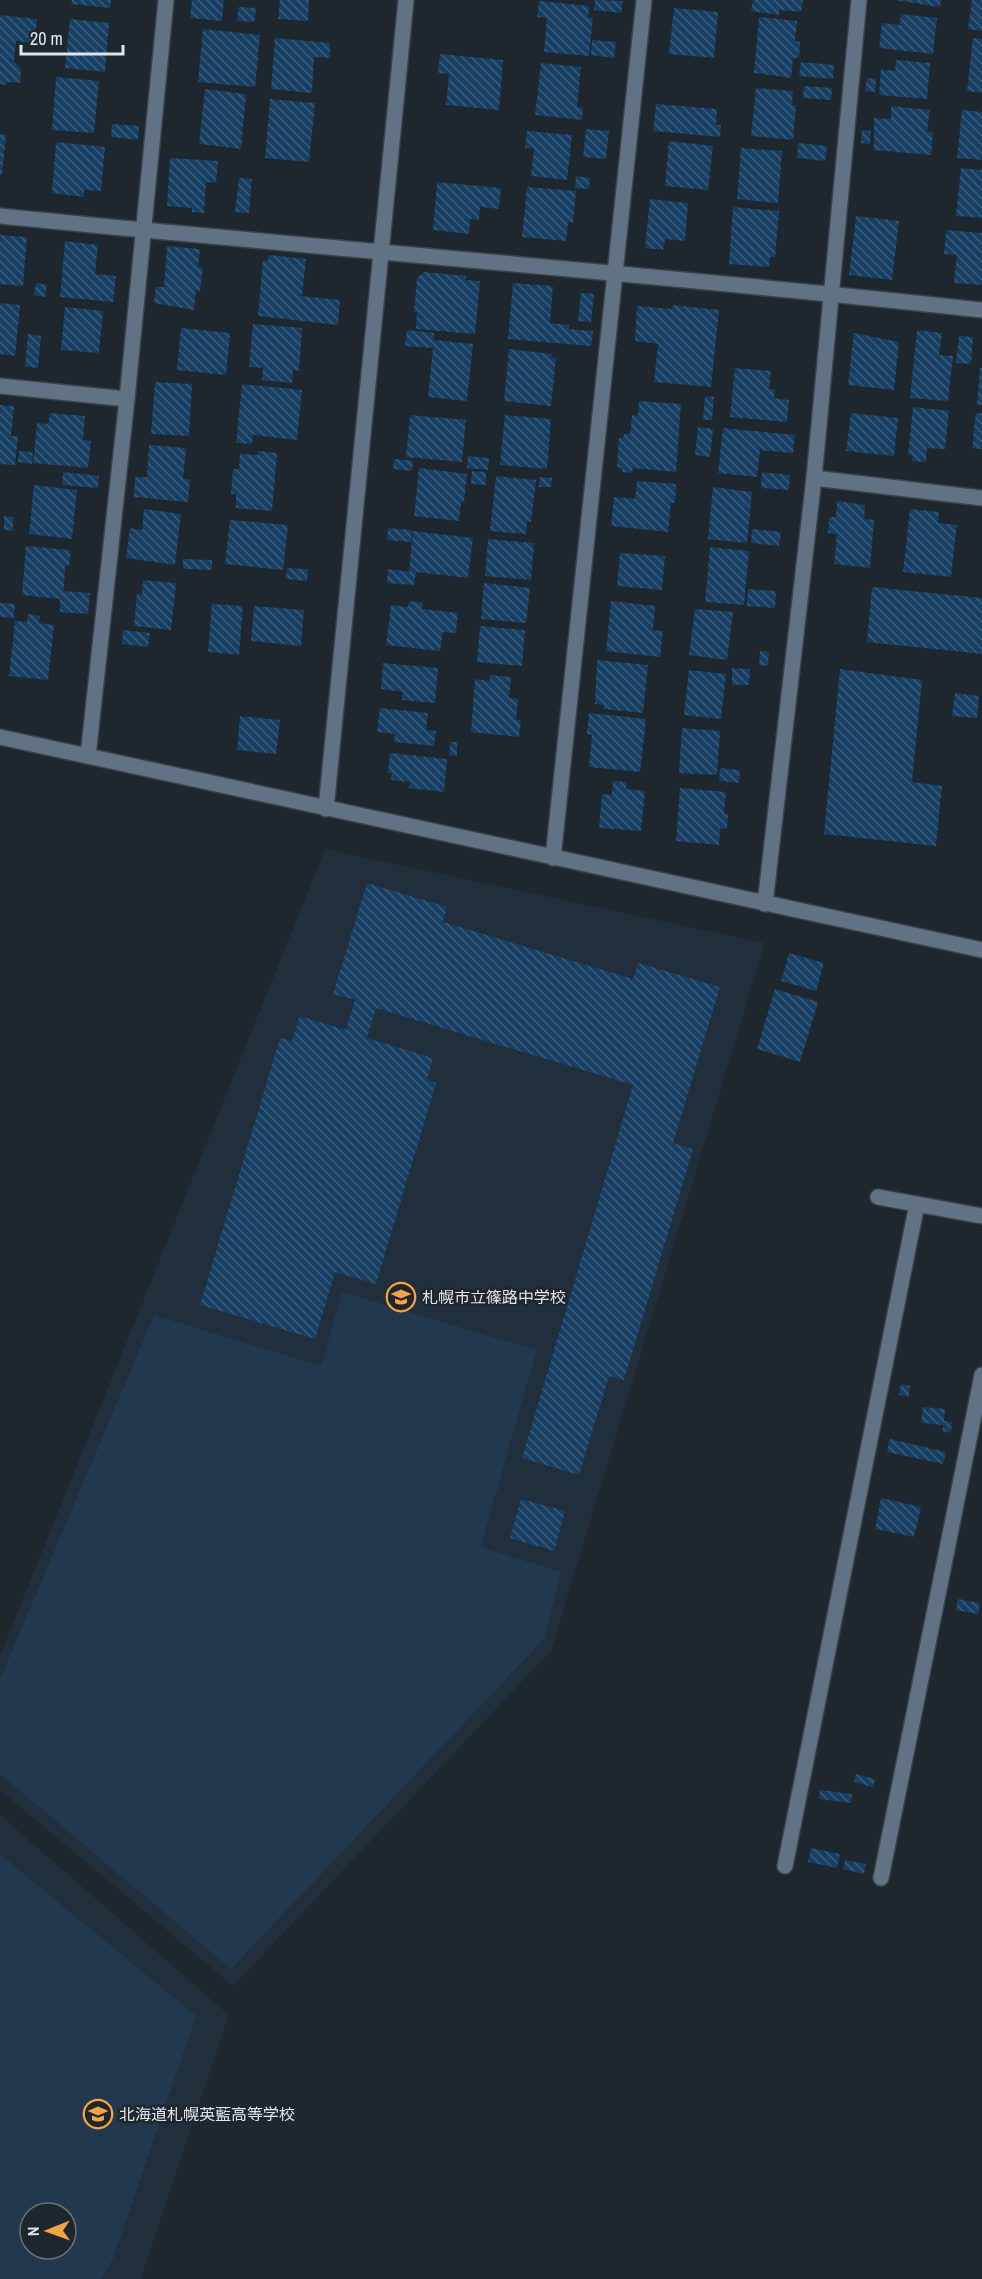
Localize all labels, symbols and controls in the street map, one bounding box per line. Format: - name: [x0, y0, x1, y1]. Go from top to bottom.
- scale bar: [21, 18, 123, 56]
- text: 20 m: [30, 26, 63, 51]
- school or university icon: 札幌市立篠路中学校: [385, 1281, 417, 1313]
- place label: 札幌市立篠路中学校: [422, 1286, 566, 1308]
- school or university icon: 北海道札幌英藍高等学校: [82, 2098, 114, 2130]
- place label: 北海道札幌英藍高等学校: [119, 2103, 295, 2125]
- north arrow: [18, 2201, 78, 2261]
- text: N: [22, 2226, 44, 2236]

